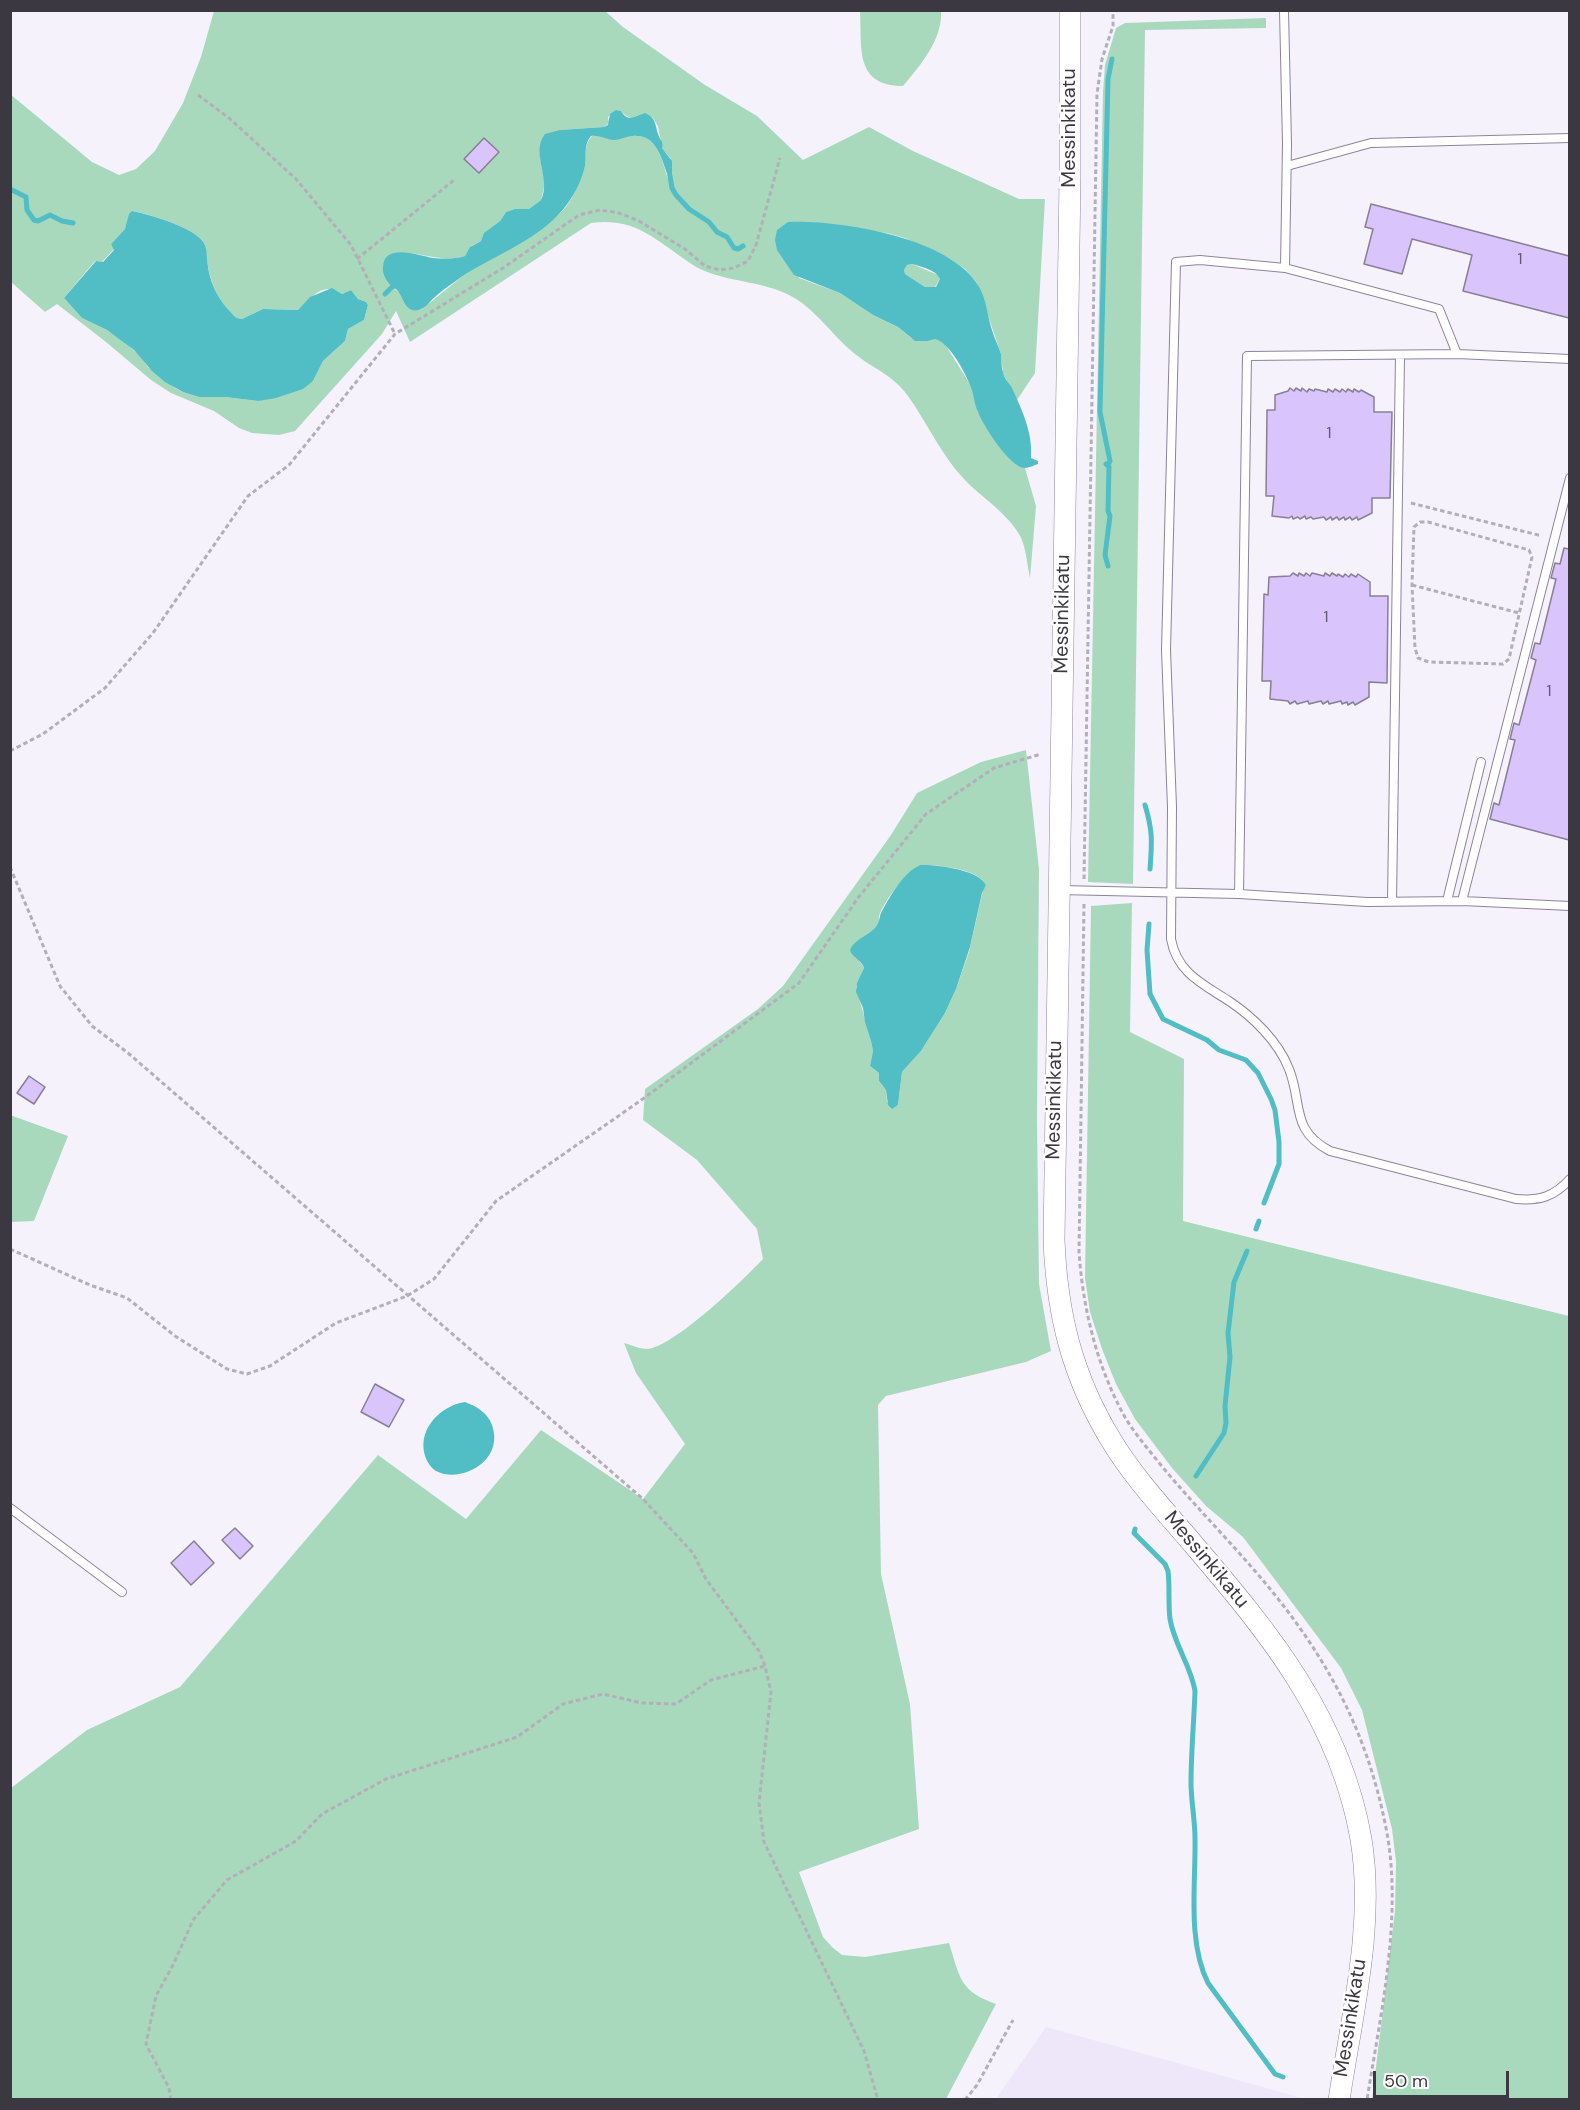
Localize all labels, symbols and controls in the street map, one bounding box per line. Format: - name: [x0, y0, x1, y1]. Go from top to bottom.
- street label: Messinkikatu: [1058, 68, 1082, 188]
- house number: 1: [1518, 250, 1522, 270]
- house number: 1: [1327, 424, 1331, 444]
- street label: Messinkikatu: [1050, 554, 1076, 674]
- house number: 1: [1324, 608, 1328, 628]
- house number: 1: [1547, 682, 1551, 702]
- street label: Messinkikatu: [1042, 1040, 1068, 1160]
- street label: Messinkikatu: [1158, 1507, 1254, 1613]
- street label: Messinkikatu: [1330, 1957, 1372, 2079]
- scale bar: [1376, 2059, 1512, 2097]
- text: 50 m: [1384, 2069, 1428, 2093]

